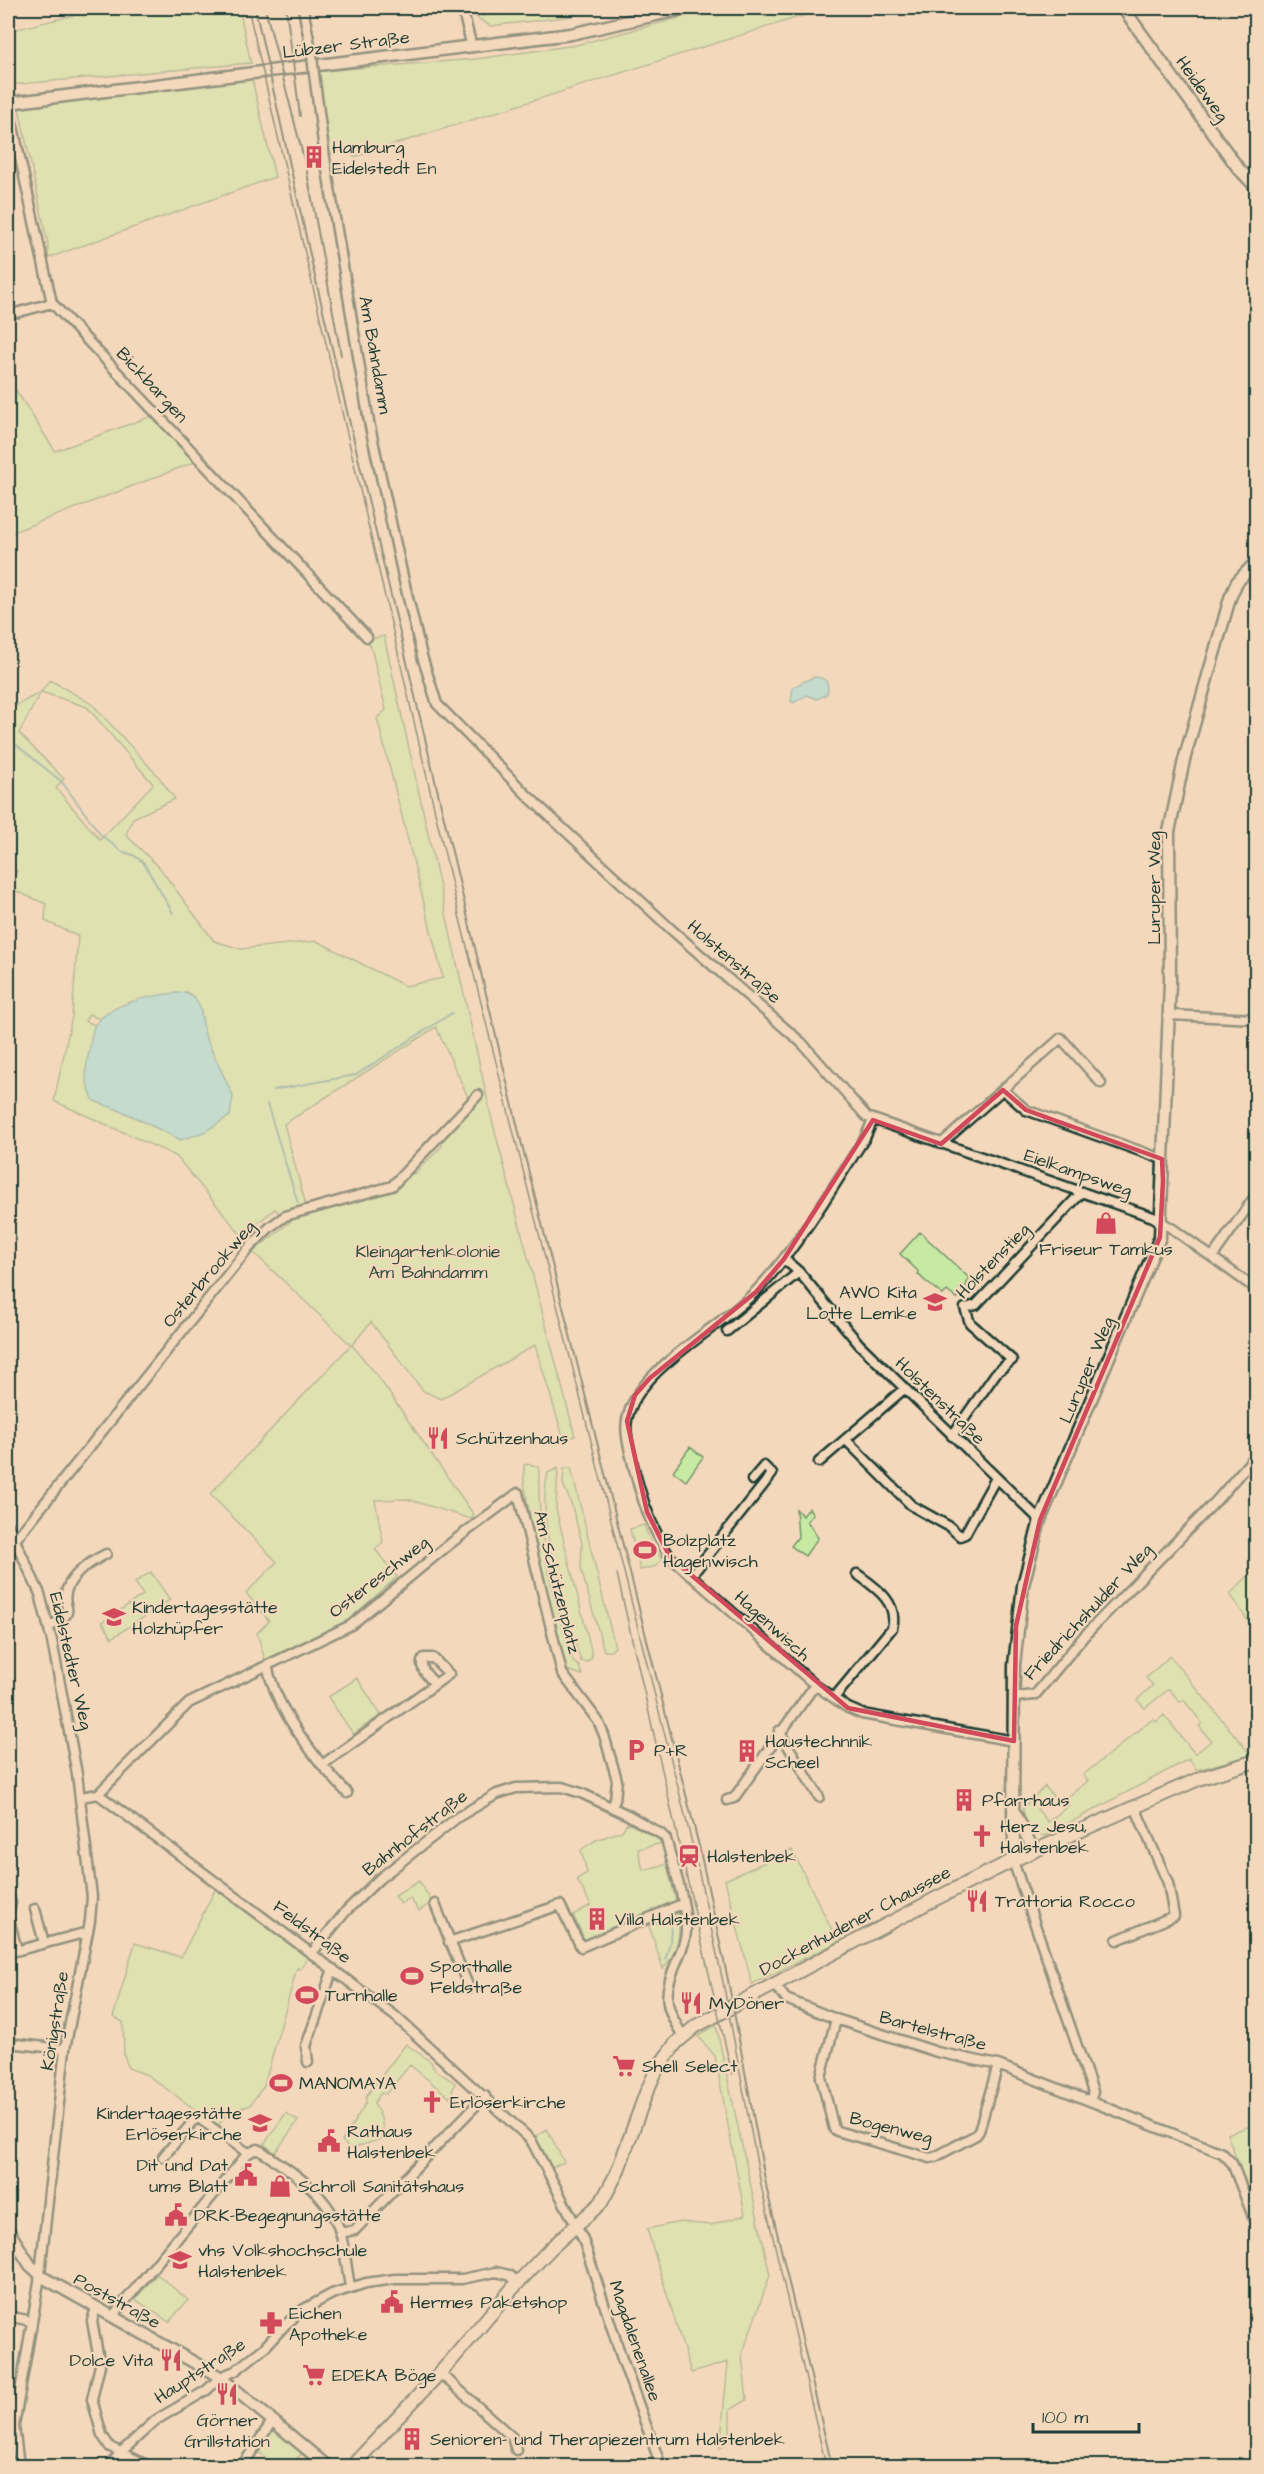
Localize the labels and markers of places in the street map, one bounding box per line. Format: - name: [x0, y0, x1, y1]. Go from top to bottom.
- place label: Hamburg Eidelstedt En: [332, 135, 437, 181]
- building icon: Hamburg Eidelstedt En: [301, 144, 327, 170]
- shop icon: Friseur Tamkus: [1093, 1210, 1119, 1236]
- place label: Friseur Tamkus: [1039, 1237, 1173, 1262]
- place label: AWO Kita Lotte Lemke: [806, 1280, 917, 1326]
- school or university icon: AWO Kita Lotte Lemke: [922, 1289, 948, 1315]
- restaurant icon: Schützenhaus: [425, 1425, 451, 1451]
- place label: Schützenhaus: [456, 1426, 568, 1451]
- place label: Bolzplatz Hagenwisch: [663, 1528, 758, 1575]
- sports icon: Bolzplatz Hagenwisch: [632, 1537, 658, 1563]
- place label: Kindertagesstätte Holzhüpfer: [132, 1595, 278, 1641]
- school or university icon: Kindertagesstätte Holzhüpfer: [101, 1604, 127, 1630]
- place label: Haustechnnik Scheel: [765, 1729, 872, 1775]
- parking icon: P+R: [623, 1737, 649, 1763]
- place label: P+R: [654, 1738, 688, 1763]
- building icon: Haustechnnik Scheel: [734, 1738, 760, 1764]
- building icon: Pfarrhaus: [951, 1787, 977, 1813]
- place label: Pfarrhaus: [982, 1788, 1069, 1813]
- place label: Herz Jesu, Halstenbek: [1000, 1814, 1089, 1860]
- church icon: Herz Jesu, Halstenbek: [969, 1823, 995, 1849]
- station icon: Halstenbek: [676, 1843, 702, 1869]
- place label: Halstenbek: [707, 1844, 796, 1869]
- restaurant icon: Trattoria Rocco: [964, 1888, 990, 1914]
- place label: Trattoria Rocco: [995, 1889, 1135, 1914]
- building icon: Villa Halstenbek: [584, 1906, 610, 1932]
- place label: Villa Halstenbek: [615, 1907, 740, 1932]
- place label: Sporthalle Feldstraße: [430, 1954, 522, 2000]
- sports icon: Sporthalle Feldstraße: [399, 1963, 425, 1989]
- sports icon: Turnhalle: [294, 1982, 320, 2008]
- place label: Turnhalle: [325, 1983, 398, 2008]
- restaurant icon: MyDöner: [678, 1990, 704, 2016]
- place label: MyDöner: [709, 1991, 784, 2017]
- supermarket icon: Shell Select: [611, 2053, 637, 2079]
- place label: Shell Select: [642, 2054, 738, 2079]
- sports icon: MANOMAYA: [268, 2070, 294, 2096]
- place label: MANOMAYA: [299, 2071, 397, 2096]
- church icon: Erlöserkirche: [419, 2089, 445, 2115]
- place label: Erlöserkirche: [450, 2090, 566, 2115]
- place label: Kindertagesstätte Erlöserkirche: [96, 2101, 242, 2147]
- school or university icon: Kindertagesstätte Erlöserkirche: [247, 2110, 273, 2136]
- place label: Rathaus Halstenbek: [347, 2119, 436, 2165]
- public building icon: Rathaus Halstenbek: [316, 2128, 342, 2154]
- place label: Dit und Dat ums Blatt: [136, 2153, 229, 2199]
- public building icon: Dit und Dat ums Blatt: [233, 2162, 259, 2188]
- shop icon: Schroll Sanitätshaus: [267, 2173, 293, 2199]
- place label: Schroll Sanitätshaus: [298, 2174, 464, 2199]
- public building icon: DRK-Begegnungsstätte: [163, 2202, 189, 2228]
- place label: DRK-Begegnungsstätte: [194, 2203, 381, 2229]
- place label: vhs Volkshochschule Halstenbek: [198, 2238, 367, 2284]
- school or university icon: vhs Volkshochschule Halstenbek: [167, 2247, 193, 2273]
- public building icon: Hermes Paketshop: [379, 2289, 405, 2315]
- place label: Hermes Paketshop: [410, 2290, 567, 2315]
- place label: Eichen Apotheke: [289, 2301, 368, 2347]
- pharmacy icon: Eichen Apotheke: [258, 2310, 284, 2336]
- restaurant icon: Dolce Vita: [158, 2347, 184, 2373]
- place label: Dolce Vita: [70, 2348, 153, 2373]
- supermarket icon: EDEKA Böge: [301, 2362, 327, 2388]
- place label: EDEKA Böge: [332, 2363, 437, 2389]
- restaurant icon: Görner Grillstation: [214, 2381, 240, 2407]
- place label: Görner Grillstation: [184, 2408, 270, 2454]
- building icon: Senioren- und Therapiezentrum Halstenbek: [399, 2426, 425, 2452]
- place label: Senioren- und Therapiezentrum Halstenbek: [430, 2427, 785, 2452]

